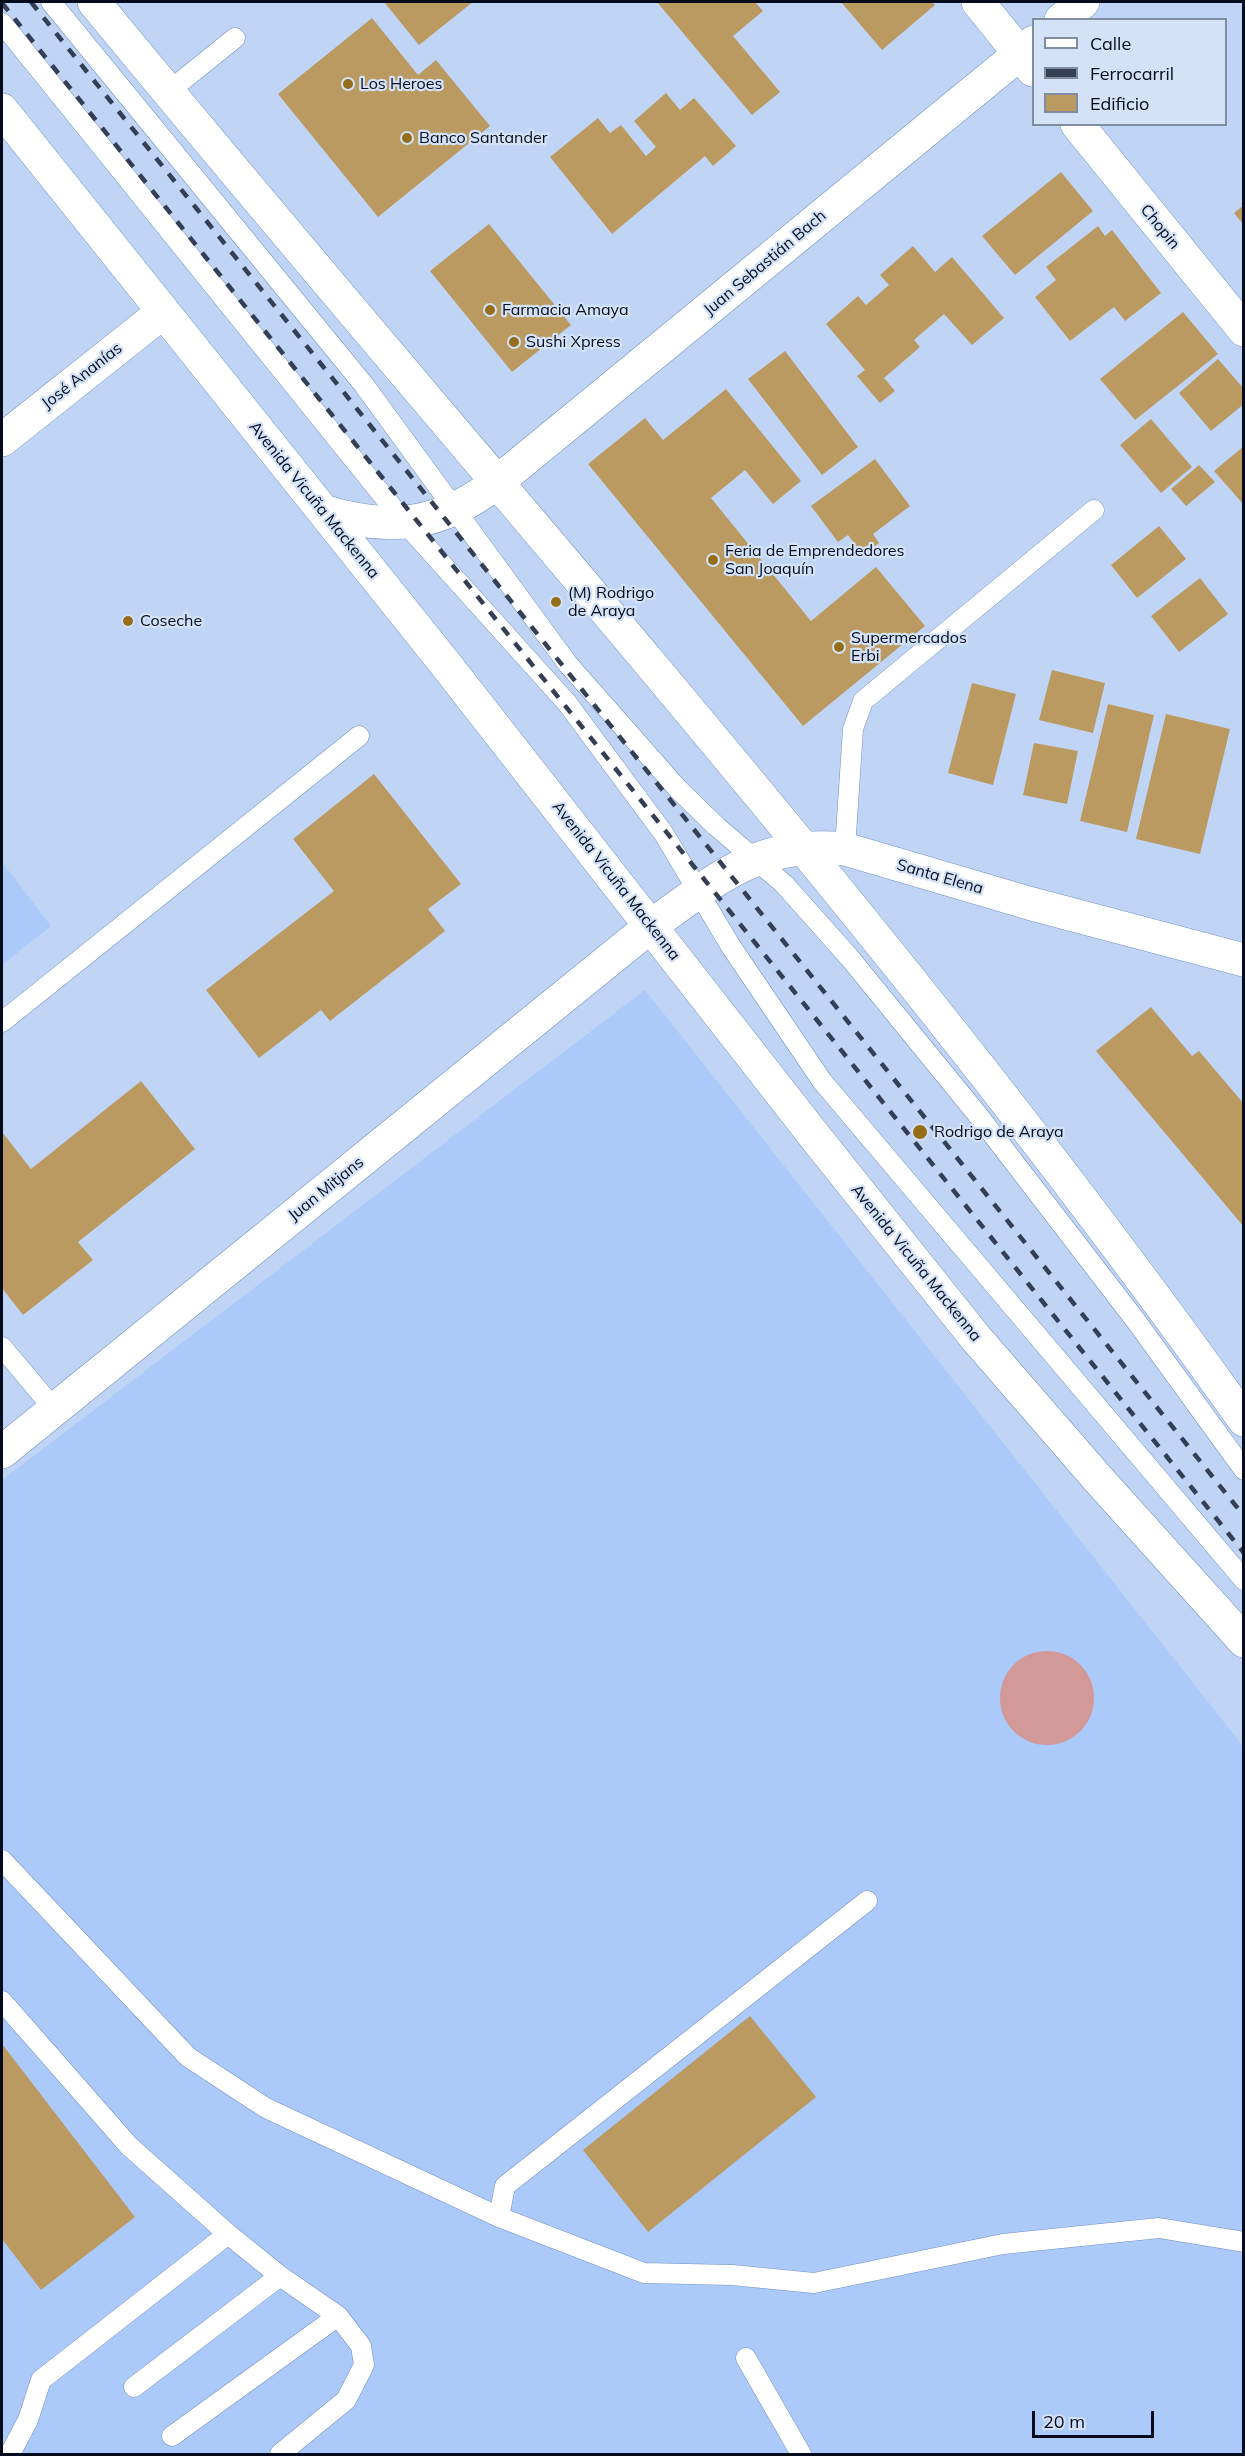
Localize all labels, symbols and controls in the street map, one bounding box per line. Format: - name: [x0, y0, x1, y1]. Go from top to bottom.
- legend: [1032, 18, 1227, 126]
- text: Calle: [1090, 32, 1131, 55]
- text: Ferrocarril: [1090, 62, 1174, 85]
- place label: Los Heroes: [360, 74, 442, 94]
- marker: Los Heroes: [341, 77, 355, 91]
- text: Edificio: [1090, 92, 1149, 115]
- place label: Banco Santander: [419, 128, 548, 148]
- marker: Banco Santander: [400, 131, 414, 145]
- street label: Chopin: [1136, 201, 1184, 253]
- street label: Juan Sebastián Bach: [700, 206, 830, 320]
- place label: Farmacia Amaya: [502, 300, 628, 320]
- marker: Farmacia Amaya: [483, 303, 497, 317]
- place label: Sushi Xpress: [526, 332, 621, 352]
- marker: Sushi Xpress: [507, 335, 521, 349]
- street label: José Ananías: [38, 339, 126, 413]
- street label: Avenida Vicuña Mackenna: [245, 418, 383, 582]
- place label: Feria de Emprendedores San Joaquín: [725, 541, 904, 579]
- marker: Feria de Emprendedores San Joaquín: [706, 553, 720, 567]
- place label: (M) Rodrigo de Araya: [568, 583, 654, 621]
- marker: (M) Rodrigo de Araya: [549, 595, 563, 609]
- place label: Coseche: [140, 611, 202, 631]
- marker: Coseche: [121, 614, 135, 628]
- place label: Supermercados Erbi: [851, 628, 967, 666]
- marker: Supermercados Erbi: [832, 640, 846, 654]
- street label: Avenida Vicuña Mackenna: [548, 798, 684, 964]
- street label: Santa Elena: [894, 855, 986, 899]
- place label: Rodrigo de Araya: [934, 1122, 1064, 1142]
- marker: Rodrigo de Araya: [911, 1123, 929, 1141]
- street label: Juan Mitjans: [284, 1153, 368, 1225]
- street label: Avenida Vicuña Mackenna: [847, 1181, 985, 1345]
- scale bar: [1035, 2399, 1156, 2437]
- text: 20 m: [1043, 2410, 1085, 2433]

